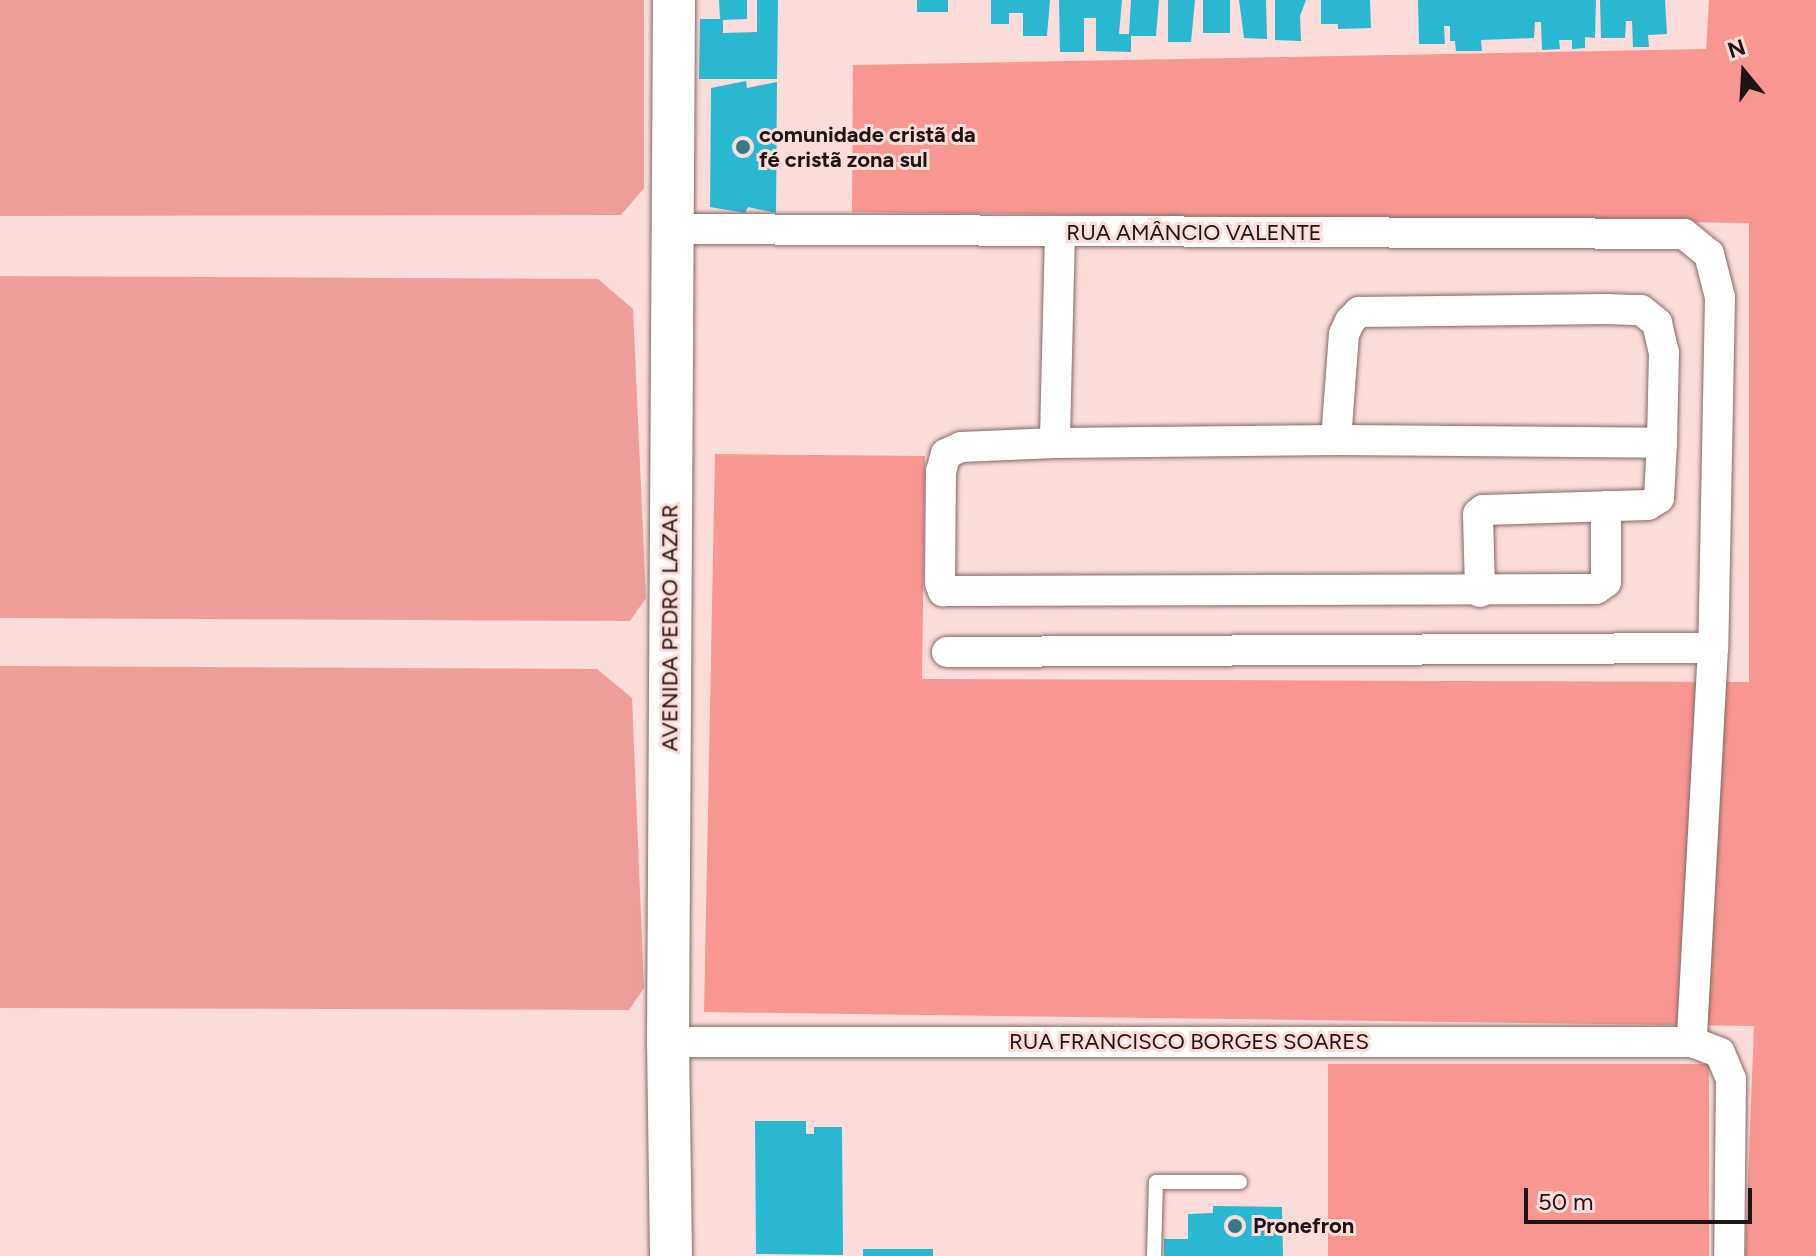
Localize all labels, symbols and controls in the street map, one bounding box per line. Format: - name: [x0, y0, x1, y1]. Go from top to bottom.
- north arrow: [1704, 32, 1784, 112]
- text: N: [1724, 33, 1749, 64]
- place label: comunidade cristã da fé cristã zona sul: [759, 121, 976, 172]
- marker: comunidade cristã da fé cristã zona sul: [734, 138, 752, 156]
- street label: RUA AMÂNCIO VALENTE: [1066, 220, 1322, 246]
- street label: AVENIDA PEDRO LAZAR: [657, 505, 683, 751]
- street label: RUA FRANCISCO BORGES SOARES: [1009, 1029, 1369, 1055]
- scale bar: [1528, 1172, 1756, 1222]
- text: 50 m: [1538, 1187, 1594, 1216]
- place label: Pronefron: [1253, 1213, 1354, 1239]
- marker: Pronefron: [1224, 1215, 1246, 1237]

